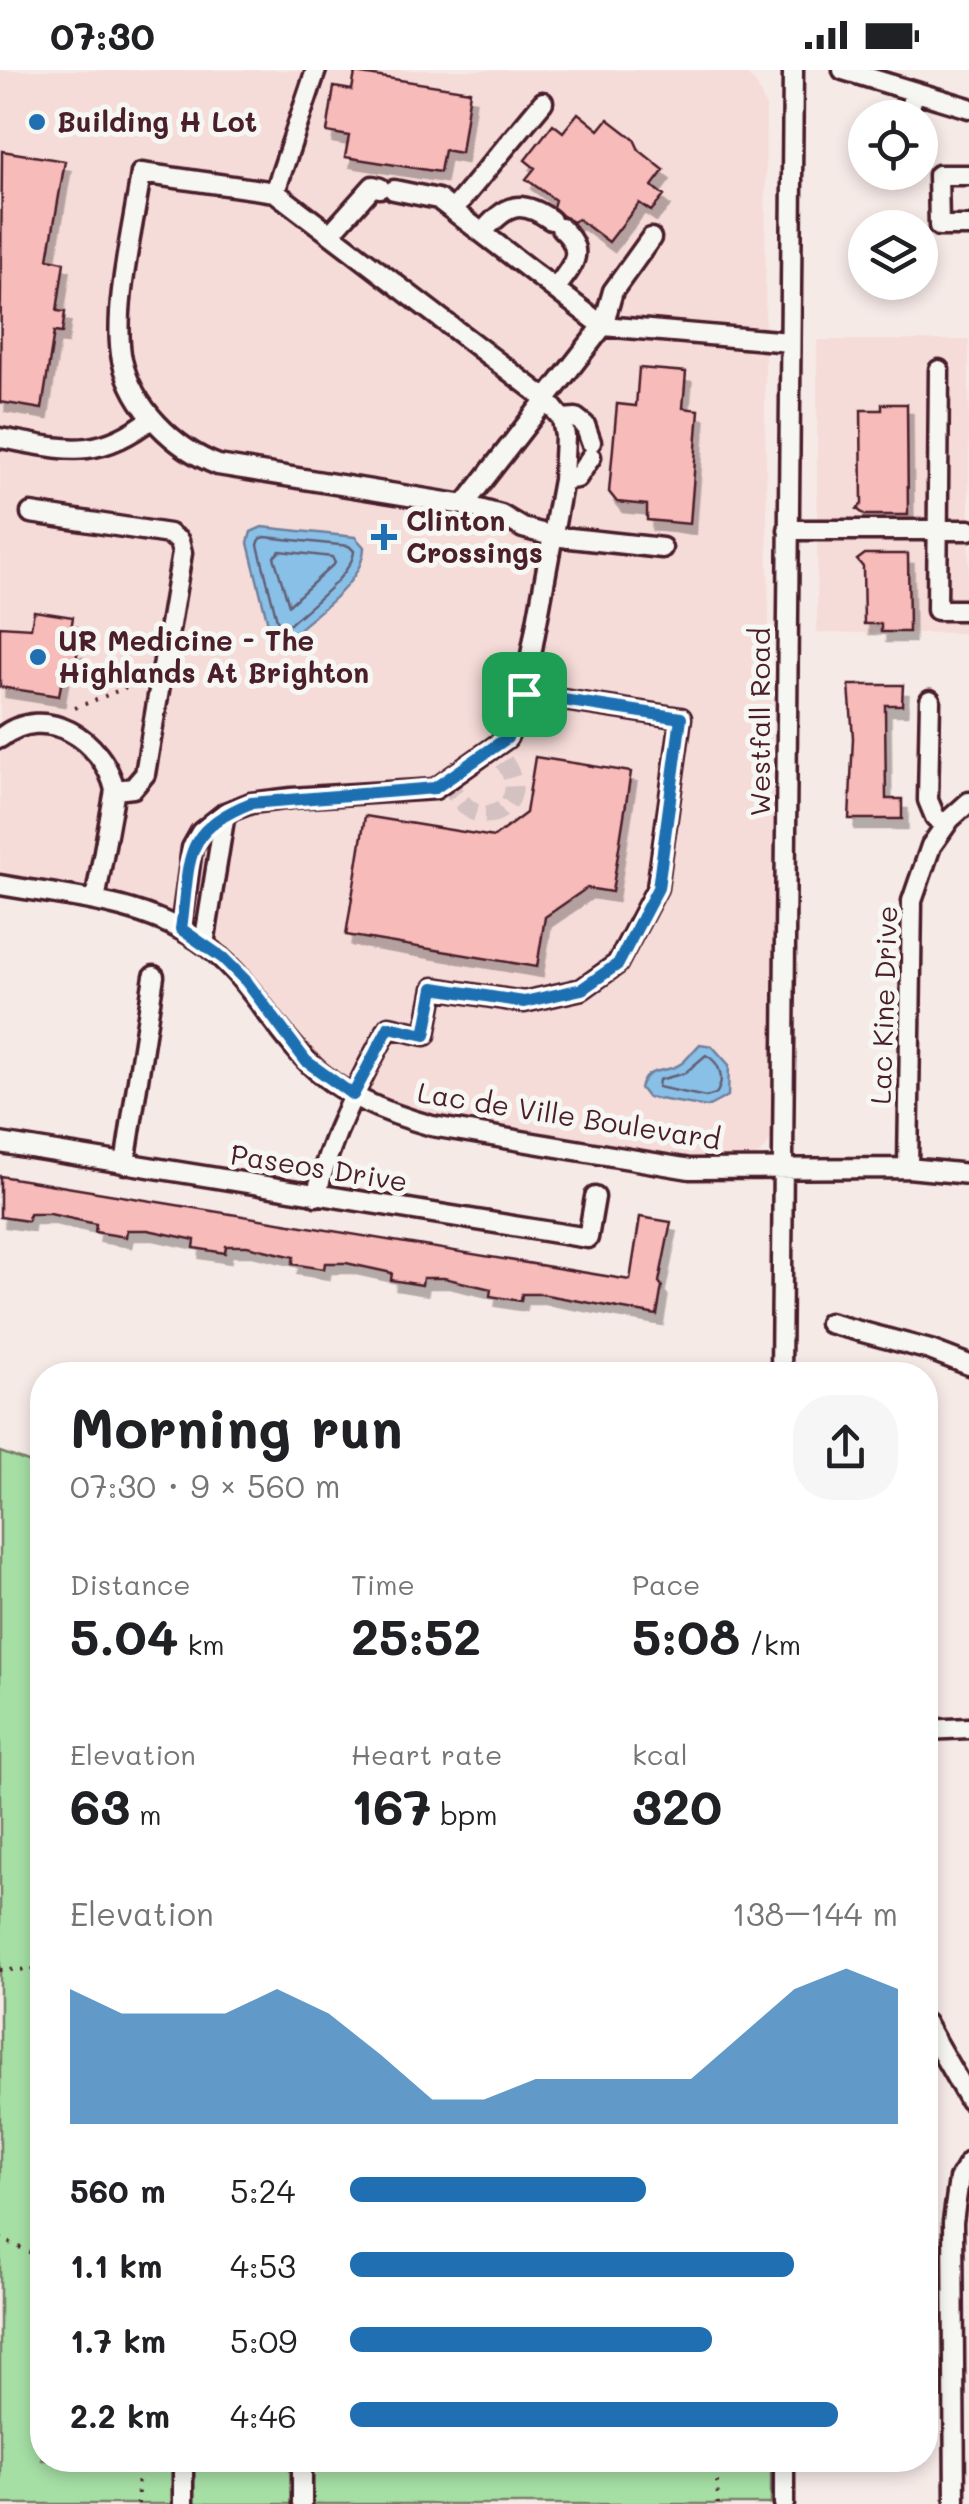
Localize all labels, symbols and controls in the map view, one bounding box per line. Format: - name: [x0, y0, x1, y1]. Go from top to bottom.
- text: 07:30: [50, 10, 155, 60]
- map controls: [848, 100, 938, 300]
- button: locate: [848, 100, 938, 190]
- place label: Building H Lot: [57, 103, 257, 139]
- marker: Building H Lot: [26, 111, 48, 133]
- button: layers: [848, 210, 938, 300]
- place label: Clinton Crossings: [406, 502, 543, 570]
- marker: Clinton Crossings: [371, 524, 397, 550]
- place label: UR Medicine - The Highlands At Brighton: [58, 622, 369, 690]
- street label: Westfall Road: [741, 628, 777, 816]
- marker: UR Medicine - The Highlands At Brighton: [27, 646, 49, 668]
- pin: [482, 652, 567, 737]
- icon: arrive: [497, 667, 552, 722]
- street label: Lac Kine Drive: [862, 905, 904, 1105]
- street label: Lac de Ville Boulevard: [415, 1073, 723, 1157]
- street label: Paseos Drive: [228, 1135, 410, 1199]
- text: Morning run: [70, 1390, 403, 1462]
- button: share: [793, 1395, 898, 1500]
- text: 07:30 · 9 × 560 m: [70, 1464, 341, 1506]
- text: Distance: [70, 1566, 191, 1602]
- text: Time: [351, 1566, 415, 1602]
- text: Pace: [632, 1566, 700, 1602]
- text: 5.04: [70, 1602, 178, 1668]
- text: 25:52: [351, 1602, 481, 1668]
- text: 5:08: [632, 1602, 740, 1668]
- text: km: [178, 1626, 225, 1662]
- text: /km: [740, 1626, 801, 1662]
- text: Elevation: [70, 1736, 196, 1772]
- text: Heart rate: [351, 1736, 502, 1772]
- text: kcal: [632, 1736, 688, 1772]
- text: 63: [70, 1772, 130, 1838]
- text: 167: [351, 1772, 431, 1838]
- text: 320: [632, 1772, 722, 1838]
- text: m: [130, 1796, 162, 1832]
- text: bpm: [431, 1796, 498, 1832]
- text: Elevation: [70, 1892, 214, 1934]
- text: 138–144 m: [732, 1892, 898, 1934]
- text: 560 m: [70, 2169, 166, 2211]
- text: 5:24: [230, 2169, 295, 2211]
- text: 1.1 km: [70, 2244, 162, 2286]
- text: 4:53: [230, 2244, 296, 2286]
- text: 1.7 km: [70, 2319, 166, 2361]
- text: 5:09: [230, 2319, 297, 2361]
- text: 2.2 km: [70, 2394, 170, 2436]
- text: 4:46: [230, 2394, 297, 2436]

